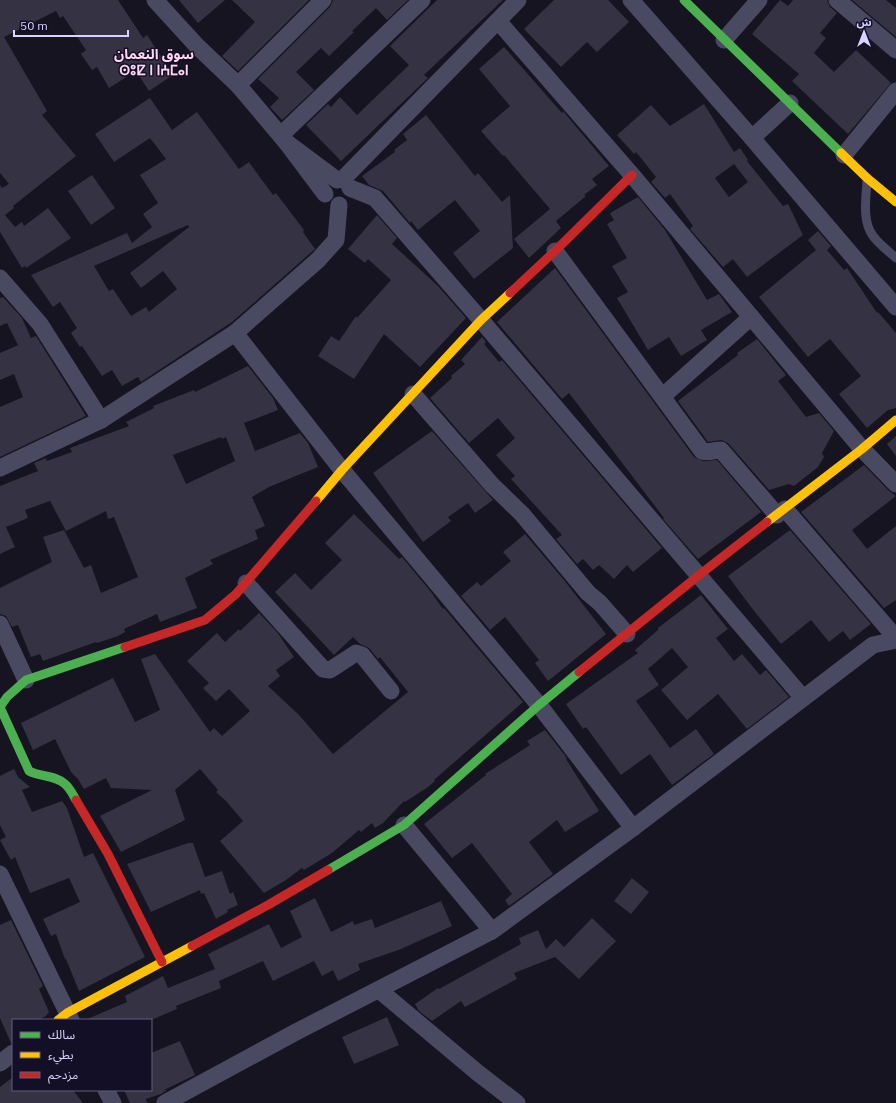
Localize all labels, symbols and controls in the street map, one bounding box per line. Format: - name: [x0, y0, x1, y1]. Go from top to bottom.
- scale bar: [14, 12, 128, 38]
- north arrow: [844, 12, 884, 52]
- text: ش: [856, 15, 872, 29]
- text: 50 m: [20, 18, 48, 33]
- district label: سوق النعمان ⵙⵓⵇ ⵏ ⵏⵄⵎⴰⵏ: [114, 45, 194, 79]
- legend: [12, 1019, 152, 1091]
- text: سالك: [48, 1027, 75, 1042]
- text: بطيء: [48, 1047, 74, 1065]
- text: مزدحم: [48, 1067, 78, 1084]

